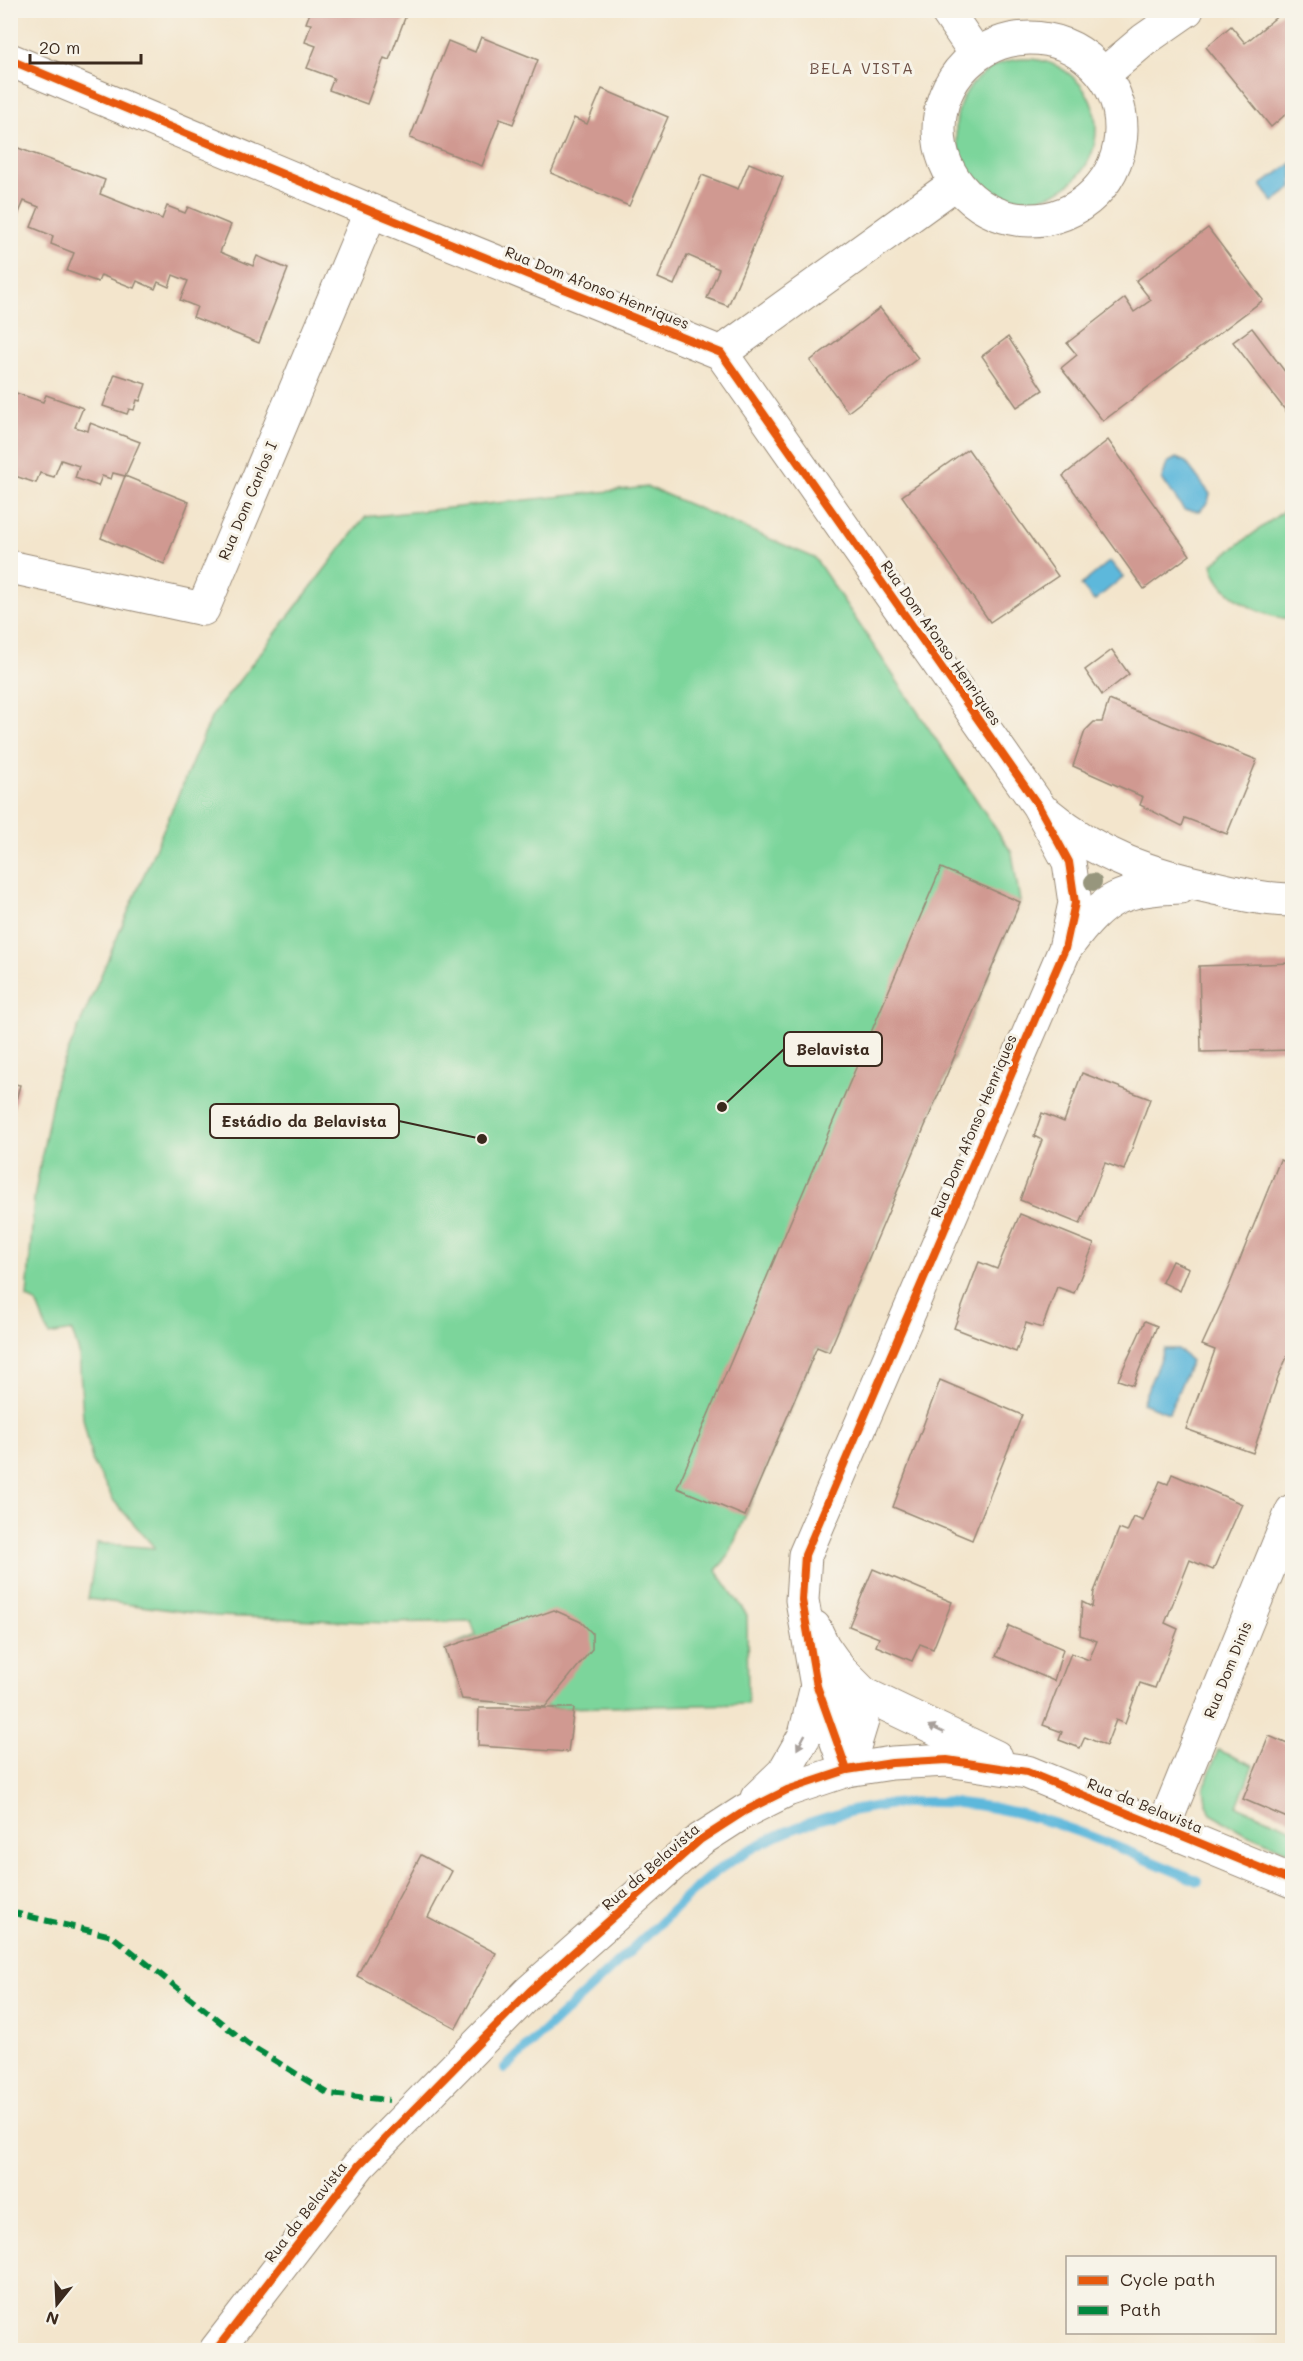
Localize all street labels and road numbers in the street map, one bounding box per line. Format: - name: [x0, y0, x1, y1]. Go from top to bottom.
- street label: Rua Dom Afonso Henriques: [502, 241, 693, 333]
- street label: Rua Dom Carlos I: [213, 438, 281, 563]
- street label: Rua Dom Afonso Henriques: [877, 556, 1007, 729]
- street label: Rua Dom Afonso Henriques: [925, 1031, 1021, 1220]
- street label: Rua Dom Dinis: [1199, 1618, 1256, 1721]
- street label: Rua da Belavista: [1085, 1773, 1206, 1837]
- street label: Rua da Belavista: [597, 1818, 703, 1914]
- street label: Rua da Belavista: [259, 2157, 351, 2266]

